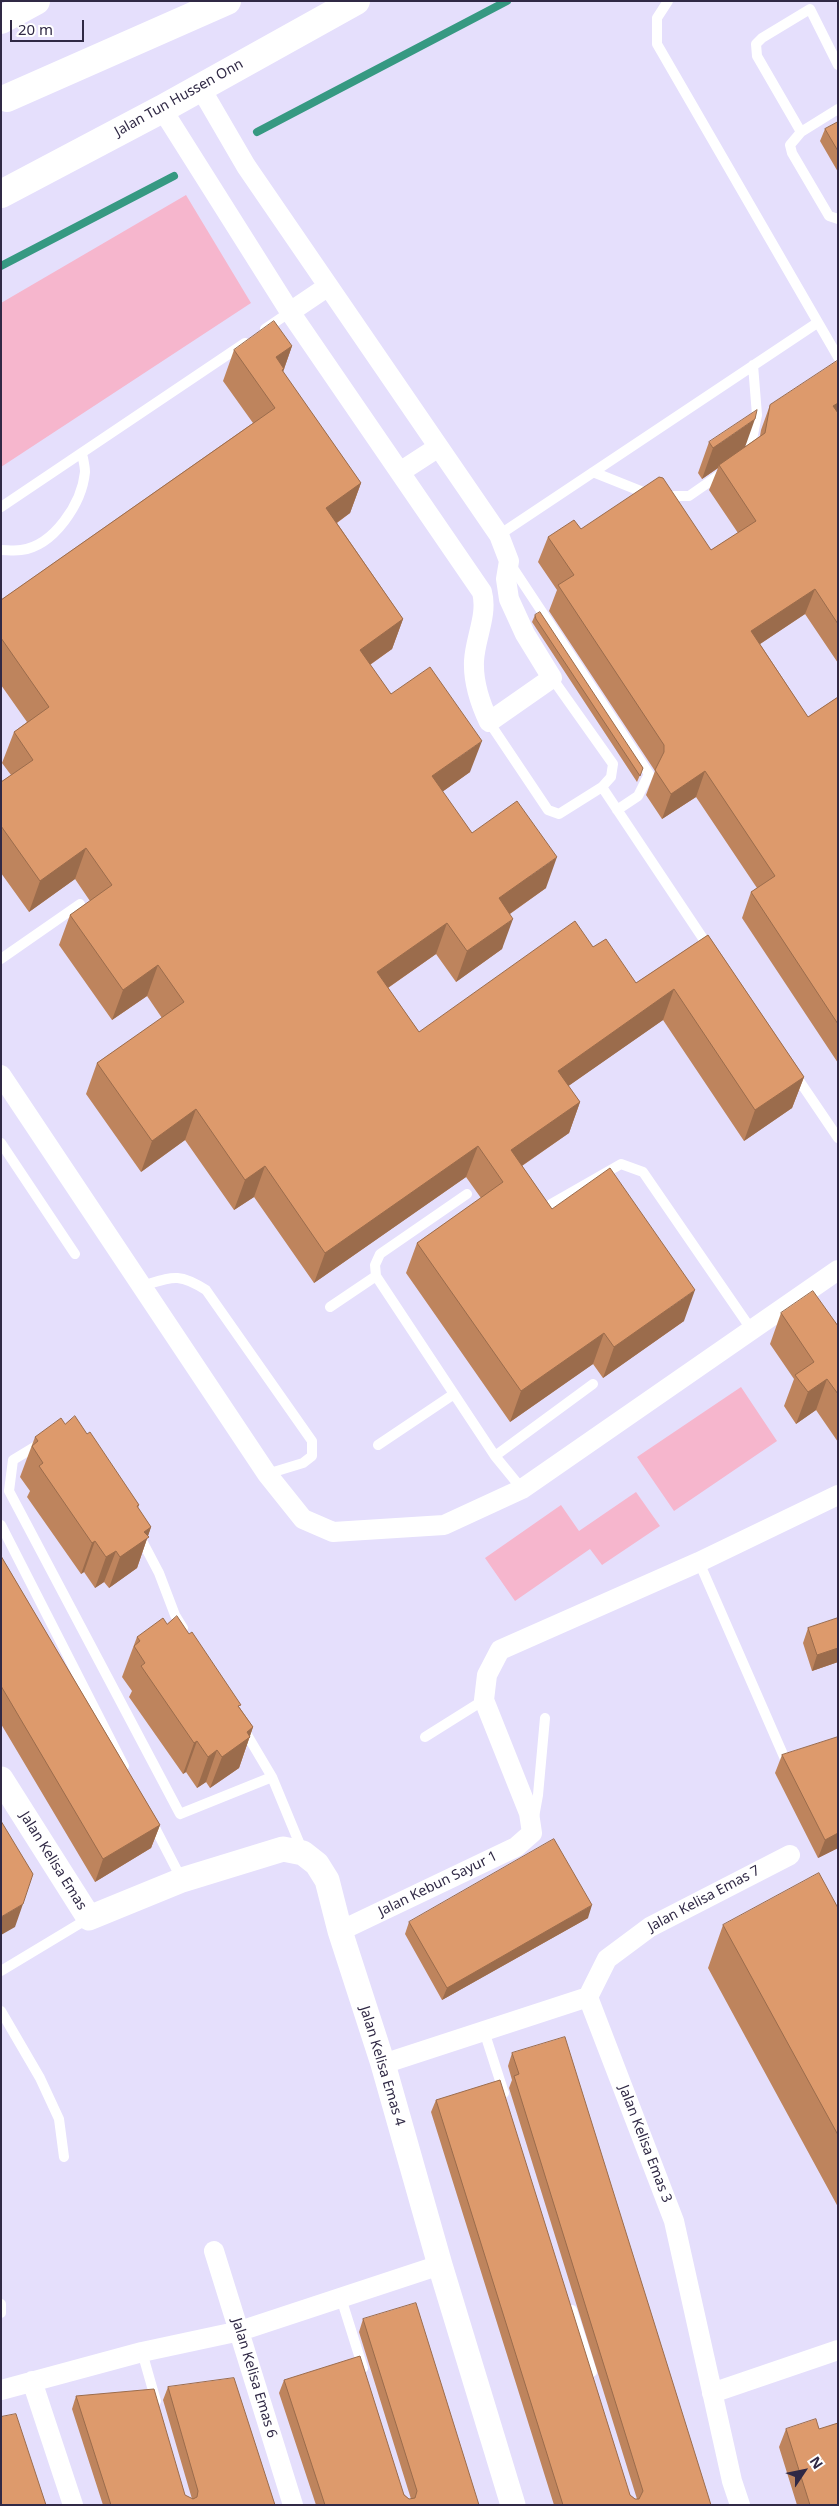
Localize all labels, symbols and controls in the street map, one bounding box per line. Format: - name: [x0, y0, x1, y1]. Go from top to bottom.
- scale bar: [12, 10, 86, 42]
- text: 20 m: [18, 19, 53, 39]
- street label: Jalan Tun Hussen Onn: [112, 56, 246, 140]
- street label: Jalan Kelisa Emas: [16, 1809, 90, 1913]
- street label: Jalan Kebun Sayur 1: [376, 1848, 500, 1920]
- street label: Jalan Kelisa Emas 7: [645, 1862, 763, 1936]
- street label: Jalan Kelisa Emas 4: [356, 2004, 408, 2128]
- street label: Jalan Kelisa Emas 3: [615, 2083, 675, 2205]
- street label: Jalan Kelisa Emas 6: [228, 2316, 280, 2440]
- north arrow: [779, 2446, 829, 2496]
- text: N: [806, 2452, 828, 2472]

